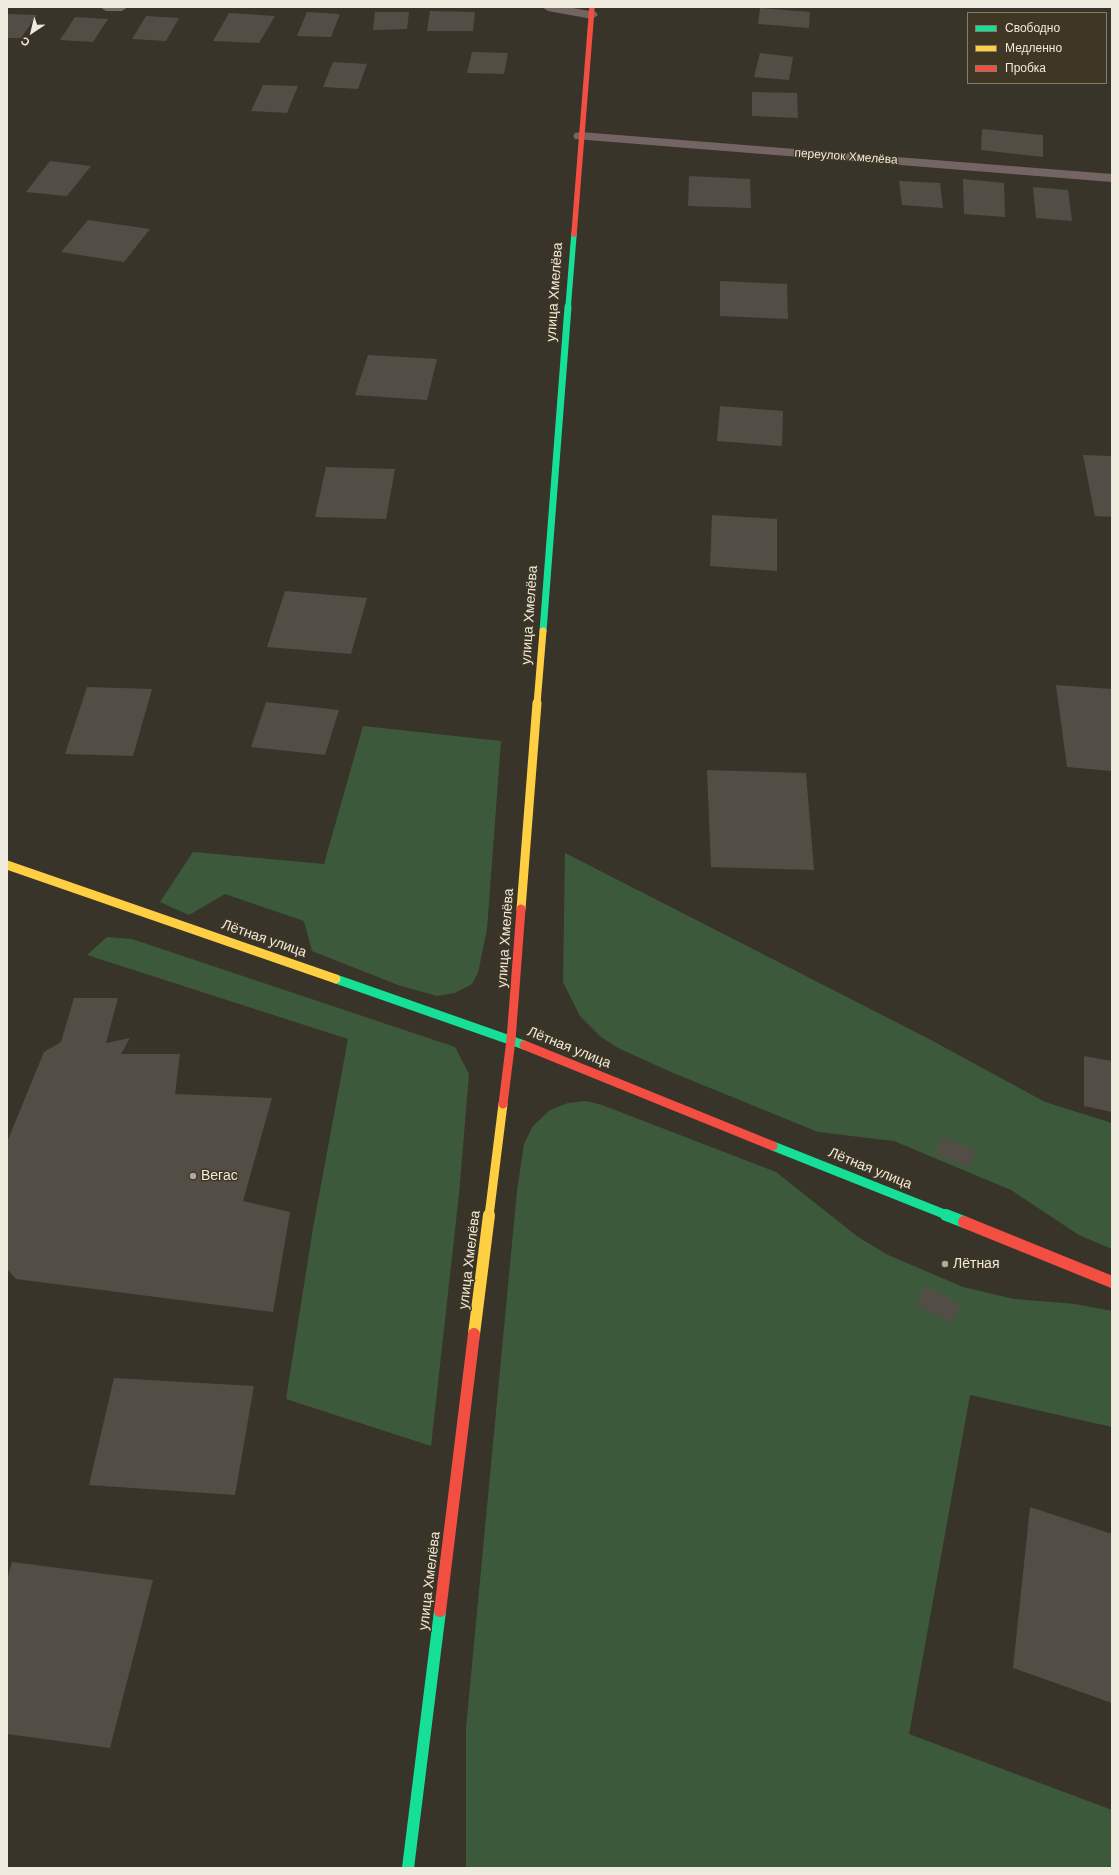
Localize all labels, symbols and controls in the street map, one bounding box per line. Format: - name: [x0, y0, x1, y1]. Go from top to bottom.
- north arrow: [12, 12, 52, 52]
- legend: [967, 12, 1107, 84]
- text: Свободно: [1005, 20, 1060, 36]
- text: С: [18, 34, 32, 50]
- text: Медленно: [1005, 40, 1062, 56]
- text: Пробка: [1005, 60, 1046, 76]
- street label: переулок Хмелёва: [794, 146, 898, 168]
- street label: улица Хмелёва: [543, 242, 567, 342]
- street label: улица Хмелёва: [518, 565, 542, 665]
- street label: улица Хмелёва: [494, 888, 518, 988]
- street label: Лётная улица: [219, 917, 309, 961]
- street label: Лётная улица: [525, 1024, 613, 1072]
- street label: Лётная улица: [826, 1145, 914, 1193]
- place label: Вегас: [201, 1168, 238, 1184]
- marker: Вегас: [188, 1171, 198, 1181]
- street label: улица Хмелёва: [456, 1210, 484, 1310]
- place label: Лётная: [953, 1256, 999, 1272]
- marker: Лётная: [940, 1259, 950, 1269]
- street label: улица Хмелёва: [416, 1531, 444, 1631]

